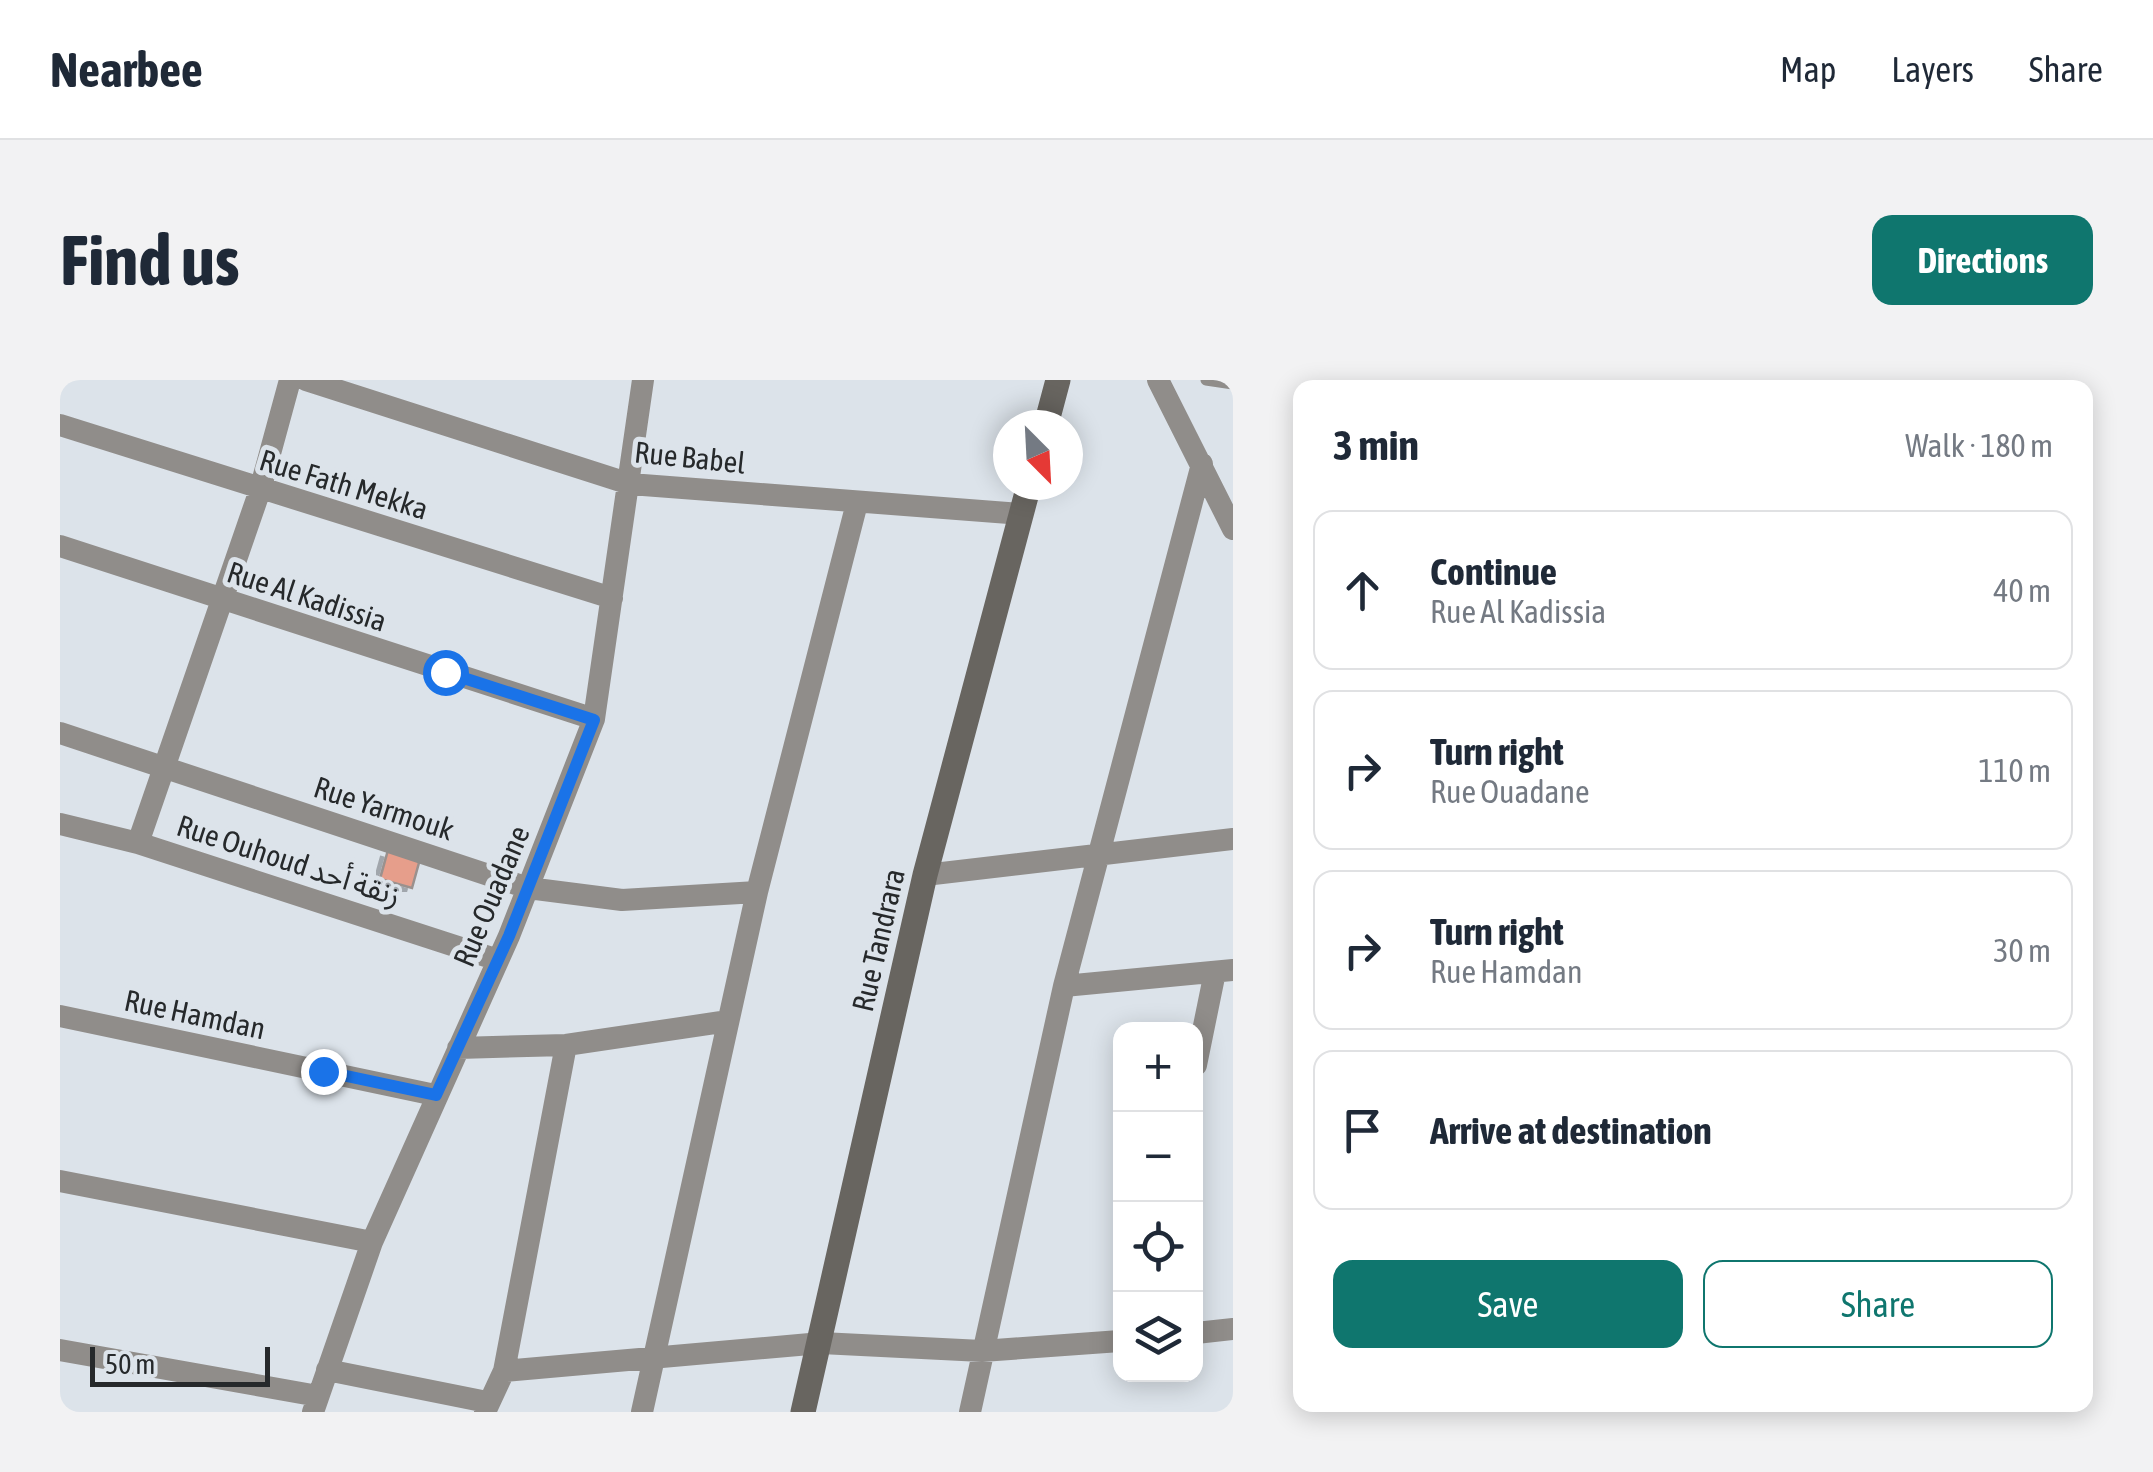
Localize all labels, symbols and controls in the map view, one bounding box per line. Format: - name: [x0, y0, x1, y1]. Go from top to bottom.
- text: Nearbee: [50, 42, 203, 97]
- text: Map: [1780, 49, 1836, 89]
- text: Layers: [1891, 49, 1974, 89]
- text: Share: [2029, 49, 2103, 89]
- button: Directions: [1872, 215, 2093, 305]
- text: Find us: [60, 220, 240, 300]
- north arrow: [993, 410, 1083, 500]
- text: 3 min: [1333, 421, 1419, 469]
- text: Walk · 180 m: [1905, 427, 2053, 464]
- street label: Rue Babel: [633, 434, 747, 480]
- street label: Rue Fath Mekka: [256, 442, 432, 526]
- text: Continue: [1430, 550, 1557, 593]
- street label: Rue Al Kadissia: [223, 554, 391, 638]
- icon: ahead: [1335, 563, 1390, 618]
- text: 40 m: [1993, 572, 2051, 609]
- text: Rue Al Kadissia: [1430, 593, 1606, 630]
- route start: [423, 650, 469, 696]
- text: Turn right: [1430, 730, 1564, 773]
- icon: right: [1335, 743, 1390, 798]
- text: 110 m: [1978, 752, 2051, 789]
- street label: Rue Yarmouk: [310, 769, 458, 847]
- text: Rue Ouadane: [1430, 773, 1590, 810]
- street label: Rue Ouhoud زنقة أحد: [173, 807, 405, 913]
- street label: Rue Ouadane: [446, 821, 536, 971]
- street label: Rue Tandrara: [845, 865, 911, 1015]
- text: Turn right: [1430, 910, 1564, 953]
- icon: right: [1335, 923, 1390, 978]
- text: 30 m: [1993, 932, 2051, 969]
- text: Rue Hamdan: [1430, 953, 1582, 990]
- street label: Rue Hamdan: [122, 983, 268, 1045]
- map controls: [1113, 1022, 1203, 1382]
- button: +: [1113, 1022, 1203, 1112]
- route end: [301, 1049, 347, 1095]
- icon: arrive: [1335, 1103, 1390, 1158]
- text: Arrive at destination: [1430, 1109, 1712, 1152]
- button: −: [1113, 1112, 1203, 1202]
- button: locate: [1113, 1202, 1203, 1292]
- button: Save: [1333, 1260, 1683, 1348]
- button: Share: [1703, 1260, 2053, 1348]
- button: layers: [1113, 1292, 1203, 1382]
- scale bar: [90, 1342, 270, 1386]
- text: 50 m: [105, 1348, 155, 1380]

